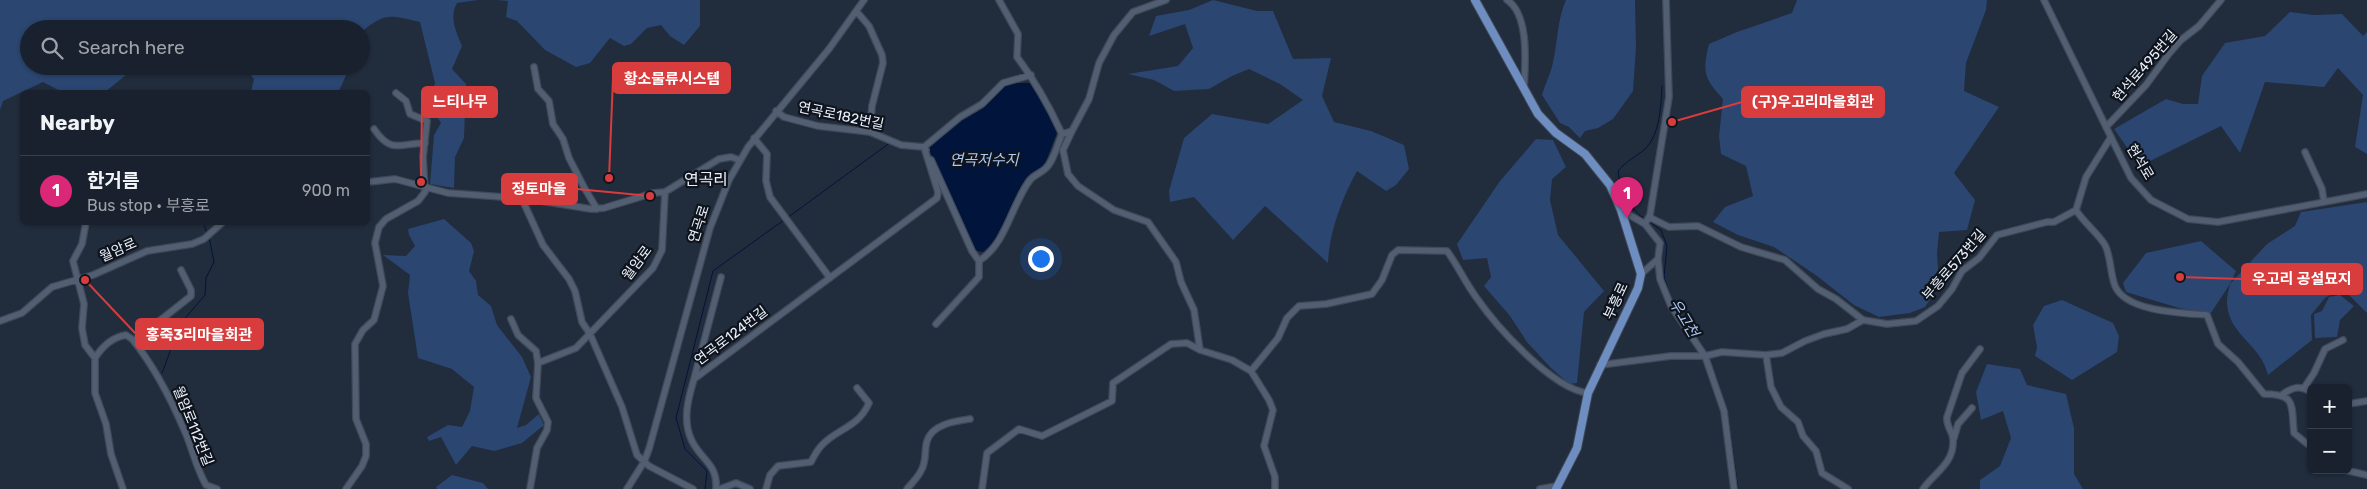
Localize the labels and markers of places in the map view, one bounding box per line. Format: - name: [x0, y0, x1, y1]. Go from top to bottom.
- callout: 황소물류시스템: [613, 63, 730, 93]
- callout: 느티나무: [422, 87, 497, 117]
- callout: (구)우고리마을회관: [1742, 87, 1884, 117]
- callout: 정토마을: [502, 174, 577, 204]
- pin: 1: [1611, 177, 1643, 218]
- callout: 우고리 공설묘지: [2242, 264, 2362, 294]
- callout: 홍죽3리마을회관: [136, 319, 263, 349]

